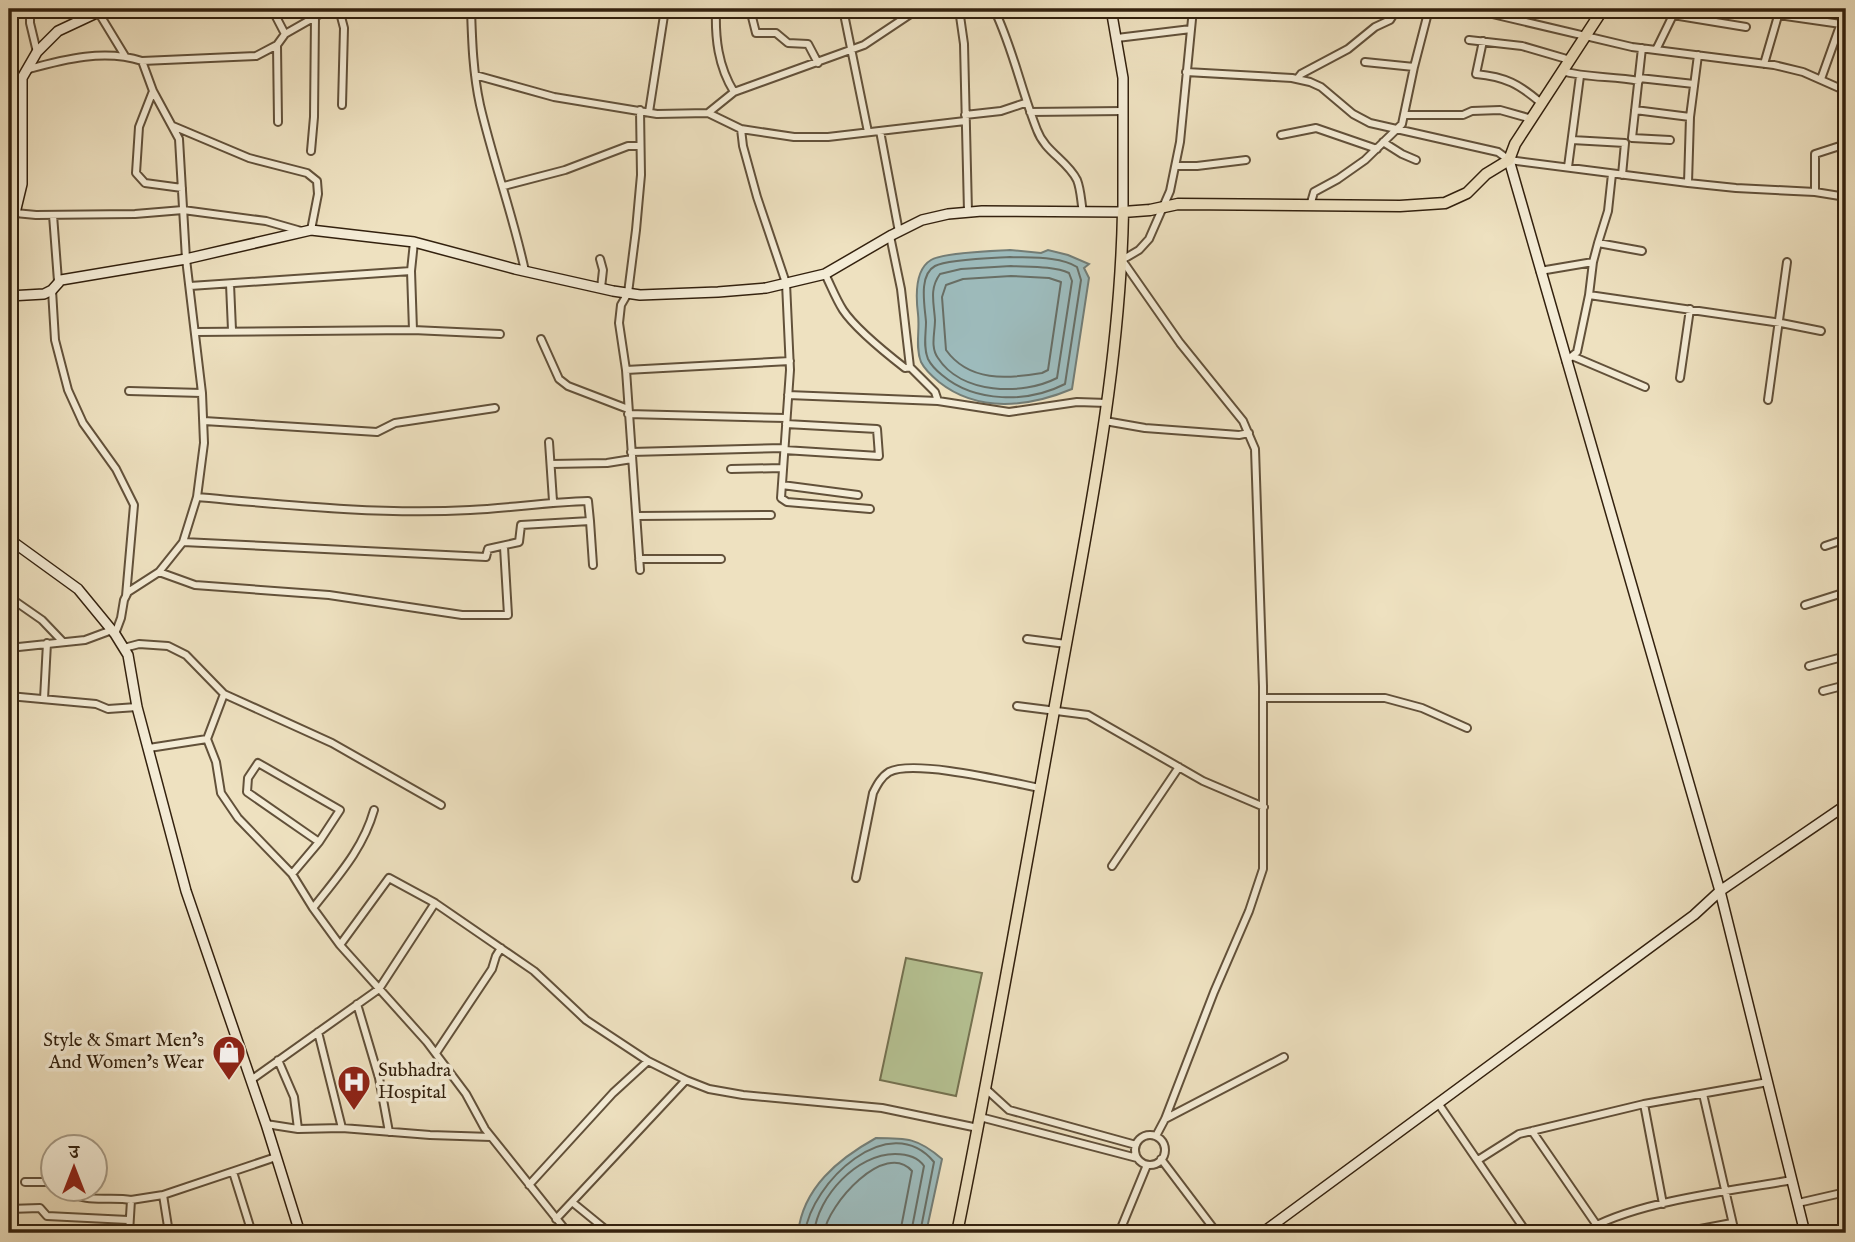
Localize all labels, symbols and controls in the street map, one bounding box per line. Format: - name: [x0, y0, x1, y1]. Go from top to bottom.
- place label: Style & Smart Men’s And Women’s Wear: [43, 1029, 204, 1075]
- shop icon: Style & Smart Men’s And Women’s Wear: [210, 1033, 248, 1082]
- place label: Subhadra Hospital: [378, 1059, 452, 1105]
- hospital icon: Subhadra Hospital: [335, 1063, 373, 1112]
- north arrow: [38, 1134, 108, 1204]
- text: उ: [67, 1141, 80, 1165]

